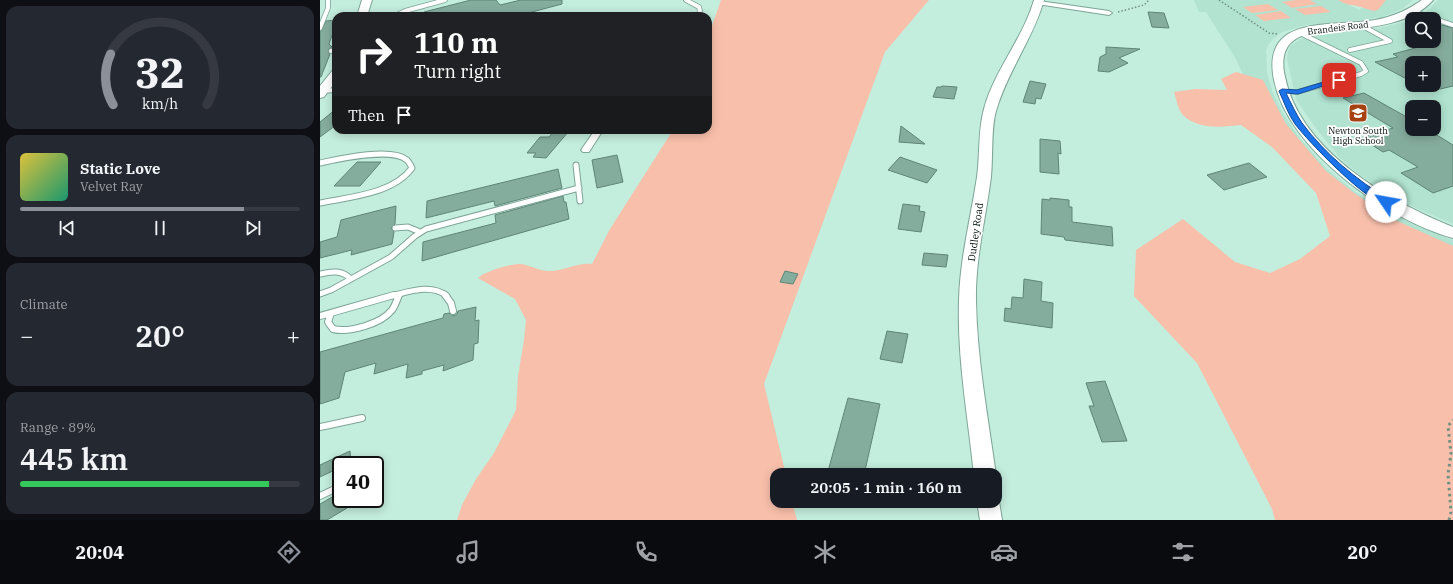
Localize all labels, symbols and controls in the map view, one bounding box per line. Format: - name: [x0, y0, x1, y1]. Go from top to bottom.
- map controls: [1405, 12, 1441, 136]
- button: search: [1405, 12, 1441, 48]
- street label: Brandeis Road: [1307, 18, 1370, 37]
- text: 110 m: [414, 24, 498, 61]
- icon: right: [348, 28, 400, 80]
- text: 32: [135, 45, 185, 99]
- button: +: [1405, 56, 1441, 92]
- text: Turn right: [414, 60, 501, 83]
- pin: [1322, 63, 1356, 97]
- icon: arrive: [1328, 69, 1350, 91]
- text: km/h: [142, 94, 178, 113]
- button: −: [1405, 100, 1441, 136]
- school or university icon: Newton South High School: [1347, 102, 1369, 124]
- icon: arrive: [393, 104, 415, 126]
- text: Then: [348, 106, 385, 125]
- place label: Newton South High School: [1328, 125, 1388, 146]
- text: Static Love: [80, 159, 160, 178]
- text: Velvet Ray: [80, 178, 143, 195]
- position arrow: [1365, 181, 1407, 223]
- street label: Dudley Road: [965, 202, 986, 262]
- icon: previous: [56, 217, 78, 239]
- icon: pause: [149, 217, 171, 239]
- icon: next: [242, 217, 264, 239]
- text: Climate: [20, 296, 67, 313]
- text: 20°: [135, 316, 185, 355]
- text: −: [20, 321, 33, 350]
- text: +: [287, 321, 300, 350]
- text: Range · 89%: [20, 419, 96, 436]
- text: 445 km: [20, 439, 128, 478]
- speed limit sign: 40: [332, 456, 384, 508]
- text: 20:05 · 1 min · 160 m: [810, 478, 962, 497]
- icon: directions: [275, 538, 303, 566]
- icon: music: [454, 538, 482, 566]
- icon: phone: [632, 538, 660, 566]
- icon: climate: [811, 538, 839, 566]
- icon: car: [990, 538, 1018, 566]
- icon: filters: [1169, 538, 1197, 566]
- text: 20:04: [75, 541, 124, 564]
- text: 20°: [1348, 541, 1378, 564]

